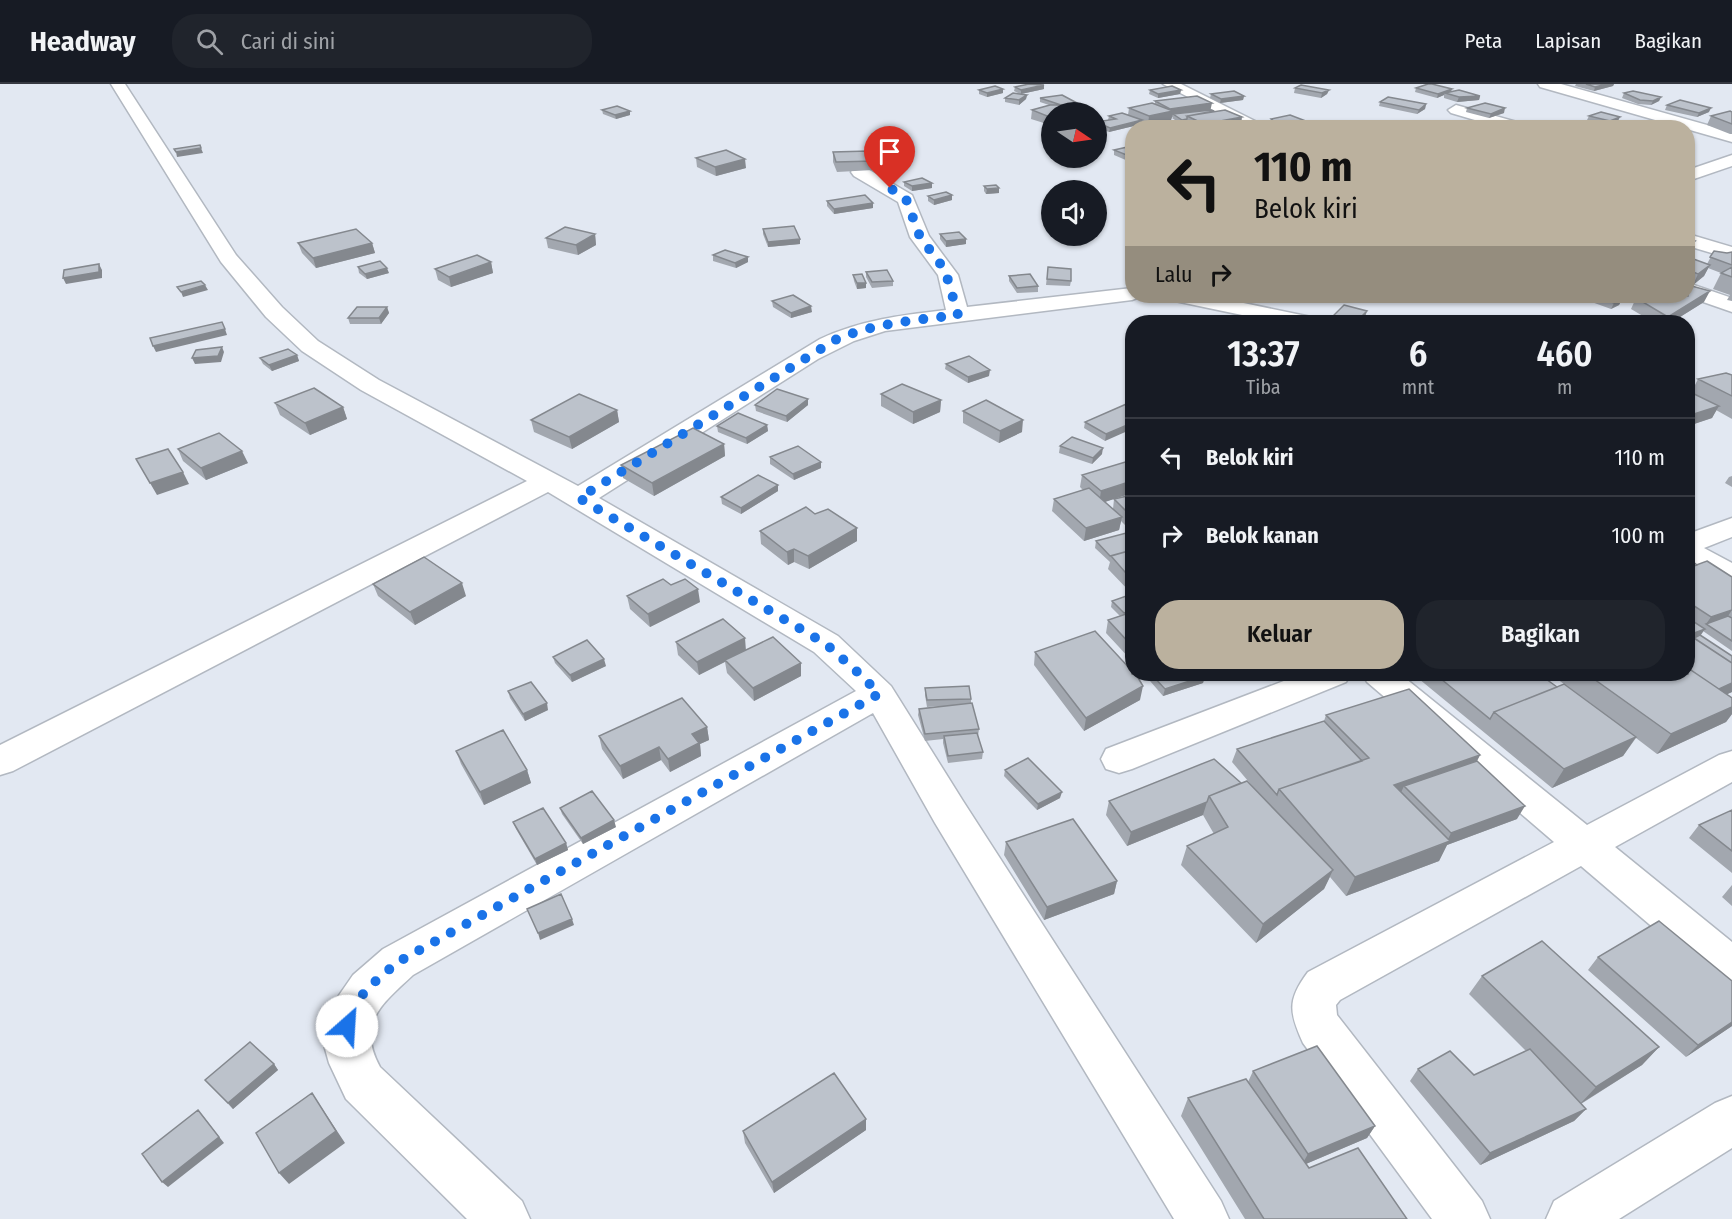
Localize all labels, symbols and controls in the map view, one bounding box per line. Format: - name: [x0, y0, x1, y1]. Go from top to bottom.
- search box: [172, 14, 592, 68]
- text: Headway: [30, 25, 136, 58]
- icon: search: [193, 25, 226, 58]
- text: Cari di sini: [241, 28, 335, 55]
- text: Peta: [1465, 28, 1502, 54]
- text: Lapisan: [1535, 28, 1601, 54]
- text: Bagikan: [1634, 28, 1702, 54]
- north arrow: [1041, 102, 1107, 168]
- map controls: [1041, 102, 1107, 246]
- pin: [864, 126, 915, 188]
- icon: arrive: [873, 135, 906, 168]
- text: 110 m: [1254, 142, 1353, 192]
- icon: left: [1155, 144, 1233, 222]
- button: sound: [1041, 180, 1107, 246]
- text: Belok kiri: [1254, 193, 1358, 225]
- icon: right: [1204, 258, 1237, 291]
- text: Lalu: [1155, 261, 1192, 288]
- text: 13:37: [1227, 332, 1300, 376]
- text: 6: [1409, 332, 1427, 376]
- text: 460: [1537, 332, 1593, 376]
- text: Tiba: [1246, 375, 1281, 399]
- text: mnt: [1402, 375, 1434, 399]
- text: m: [1557, 375, 1572, 399]
- icon: left: [1155, 441, 1188, 474]
- text: Belok kiri: [1206, 444, 1294, 471]
- text: 110 m: [1615, 444, 1665, 471]
- icon: right: [1155, 519, 1188, 552]
- text: Belok kanan: [1206, 522, 1319, 549]
- text: 100 m: [1611, 522, 1665, 549]
- button: Keluar: [1155, 600, 1404, 669]
- button: Bagikan: [1416, 600, 1665, 669]
- position arrow: [315, 994, 379, 1058]

